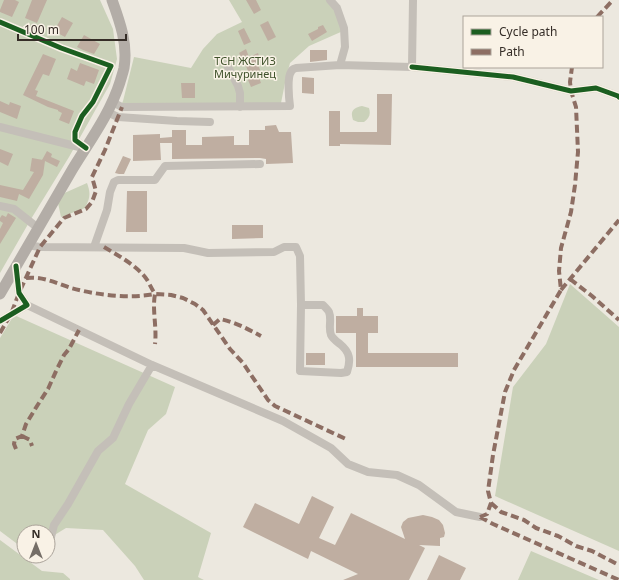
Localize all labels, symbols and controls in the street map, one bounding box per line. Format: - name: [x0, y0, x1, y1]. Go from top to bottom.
- scale bar: [18, 16, 126, 42]
- legend: [463, 16, 603, 68]
- text: 100 m: [24, 21, 59, 38]
- text: Cycle path: [499, 23, 557, 40]
- text: Path: [499, 43, 525, 60]
- park label: ТСН ЖСТИЗ Мичуринец: [214, 53, 276, 81]
- north arrow: [16, 524, 56, 564]
- text: N: [32, 526, 40, 541]

